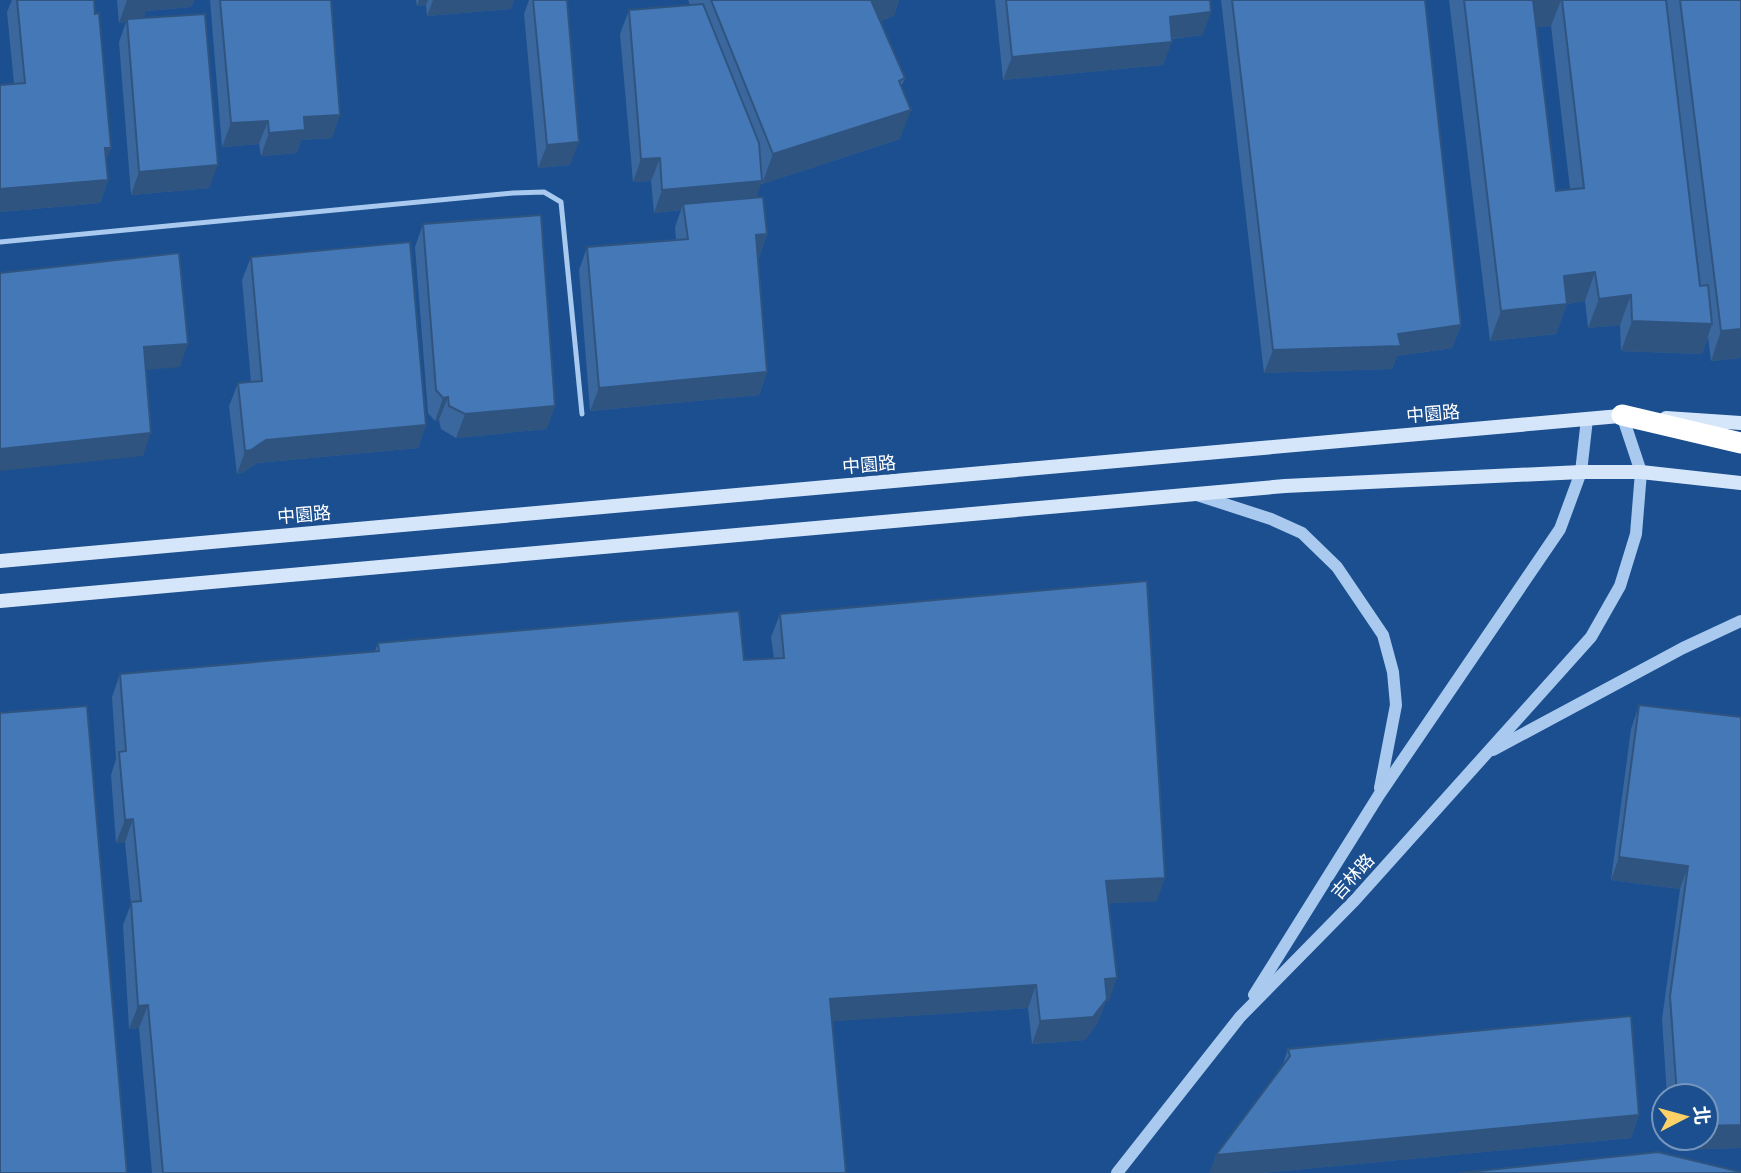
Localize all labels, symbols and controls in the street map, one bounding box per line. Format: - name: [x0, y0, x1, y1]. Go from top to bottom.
- street label: 中園路: [1405, 401, 1461, 425]
- street label: 中園路: [841, 452, 897, 476]
- street label: 中園路: [276, 502, 332, 526]
- street label: 吉林路: [1327, 849, 1377, 903]
- north arrow: [1650, 1082, 1720, 1152]
- text: 北: [1690, 1105, 1714, 1126]

